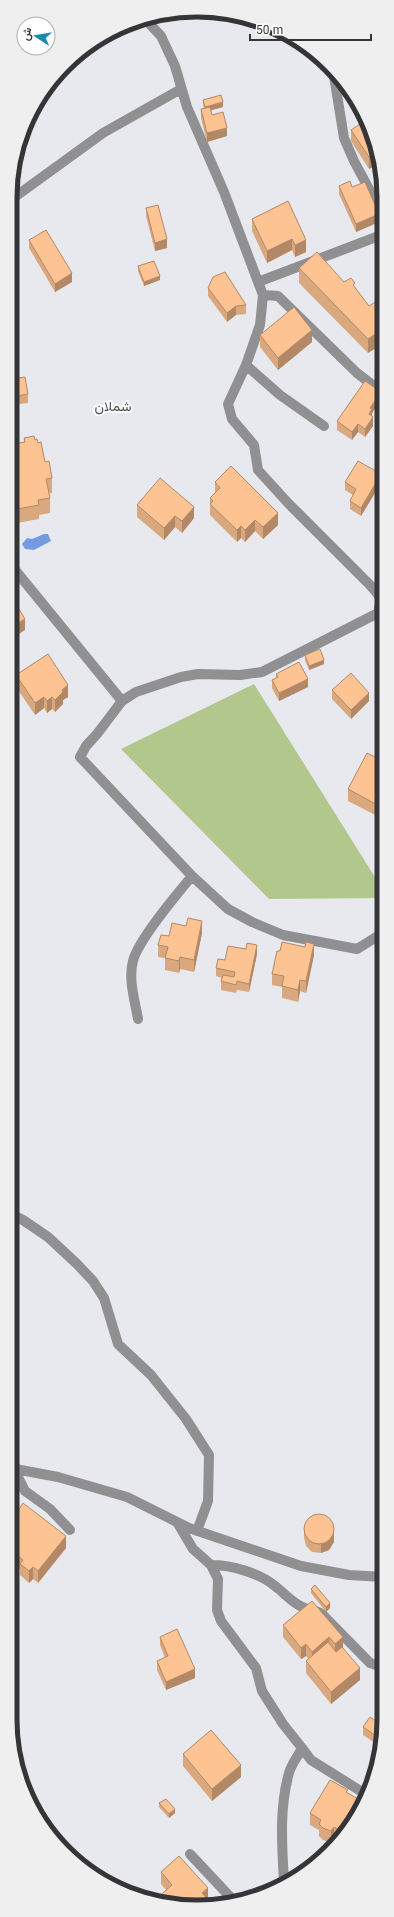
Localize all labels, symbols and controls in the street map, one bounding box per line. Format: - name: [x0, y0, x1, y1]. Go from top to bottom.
- north arrow: [16, 16, 56, 56]
- scale bar: [250, 16, 371, 42]
- text: 50 m: [256, 22, 283, 40]
- text: ش: [18, 26, 37, 42]
- district label: شملان: [95, 397, 131, 419]

